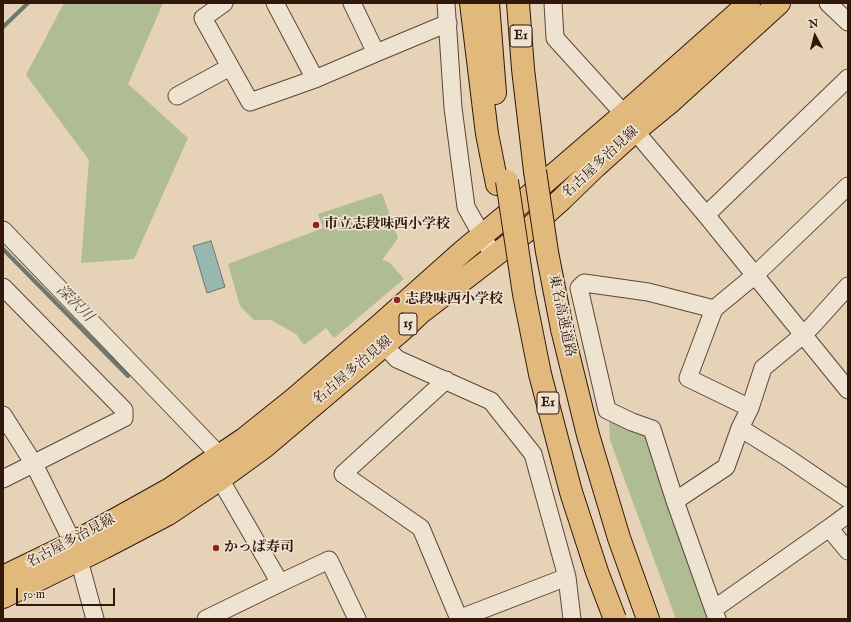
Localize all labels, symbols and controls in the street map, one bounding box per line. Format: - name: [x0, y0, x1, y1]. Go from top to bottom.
- north arrow: [795, 16, 835, 56]
- text: N: [808, 17, 819, 32]
- road number: E1: [510, 25, 532, 47]
- street label: 名古屋多治見線: [559, 123, 643, 203]
- place label: 市立志段味西小学校: [324, 217, 450, 233]
- marker: 市立志段味西小学校: [311, 220, 321, 230]
- street label: 東名高速道路: [544, 273, 578, 359]
- water label: 深沢川: [52, 282, 96, 326]
- place label: 志段味西小学校: [405, 292, 503, 308]
- marker: 志段味西小学校: [392, 295, 402, 305]
- road number: 15: [399, 313, 417, 335]
- street label: 名古屋多治見線: [310, 333, 396, 409]
- road number: E1: [537, 392, 559, 414]
- street label: 名古屋多治見線: [24, 512, 118, 572]
- place label: かっぱ寿司: [224, 540, 294, 556]
- marker: かっぱ寿司: [211, 543, 221, 553]
- scale bar: [18, 580, 117, 606]
- text: 50 m: [23, 587, 45, 602]

